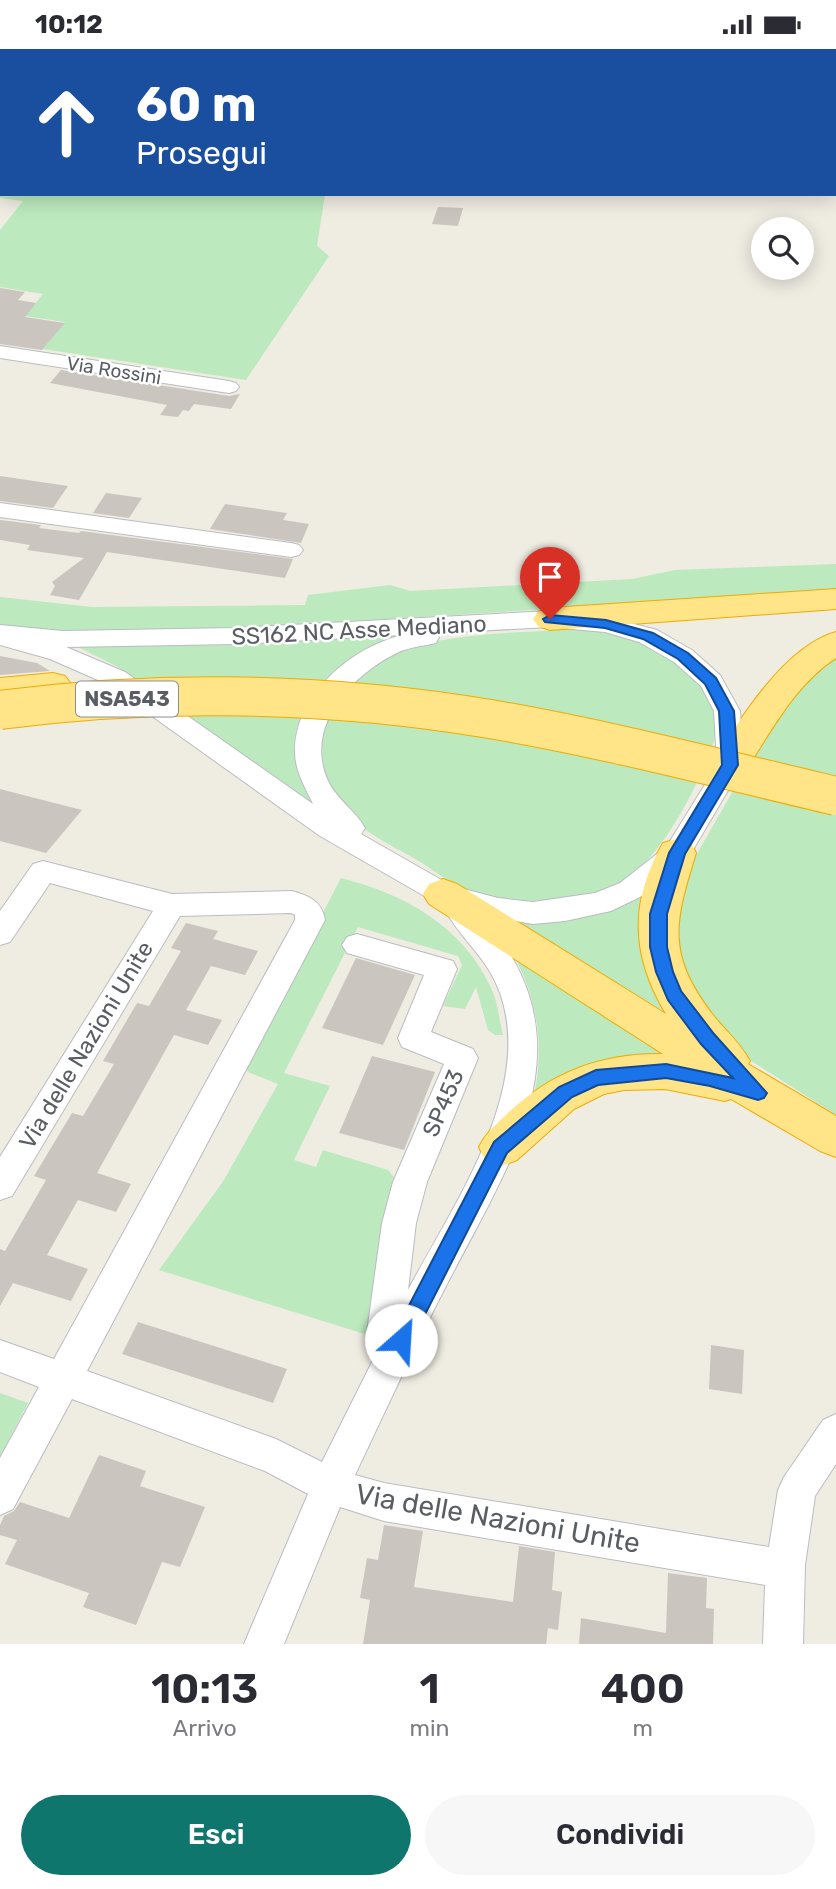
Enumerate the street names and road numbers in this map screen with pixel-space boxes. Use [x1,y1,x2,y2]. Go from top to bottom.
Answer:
street label: Via Rossini [65,352,163,389]
street label: SS162 NC Asse Mediano [231,609,487,651]
road number: NSA543 [76,681,178,717]
street label: Via delle Nazioni Unite [13,936,159,1154]
street label: SP453 [416,1065,470,1141]
street label: Via delle Nazioni Unite [353,1477,643,1560]

